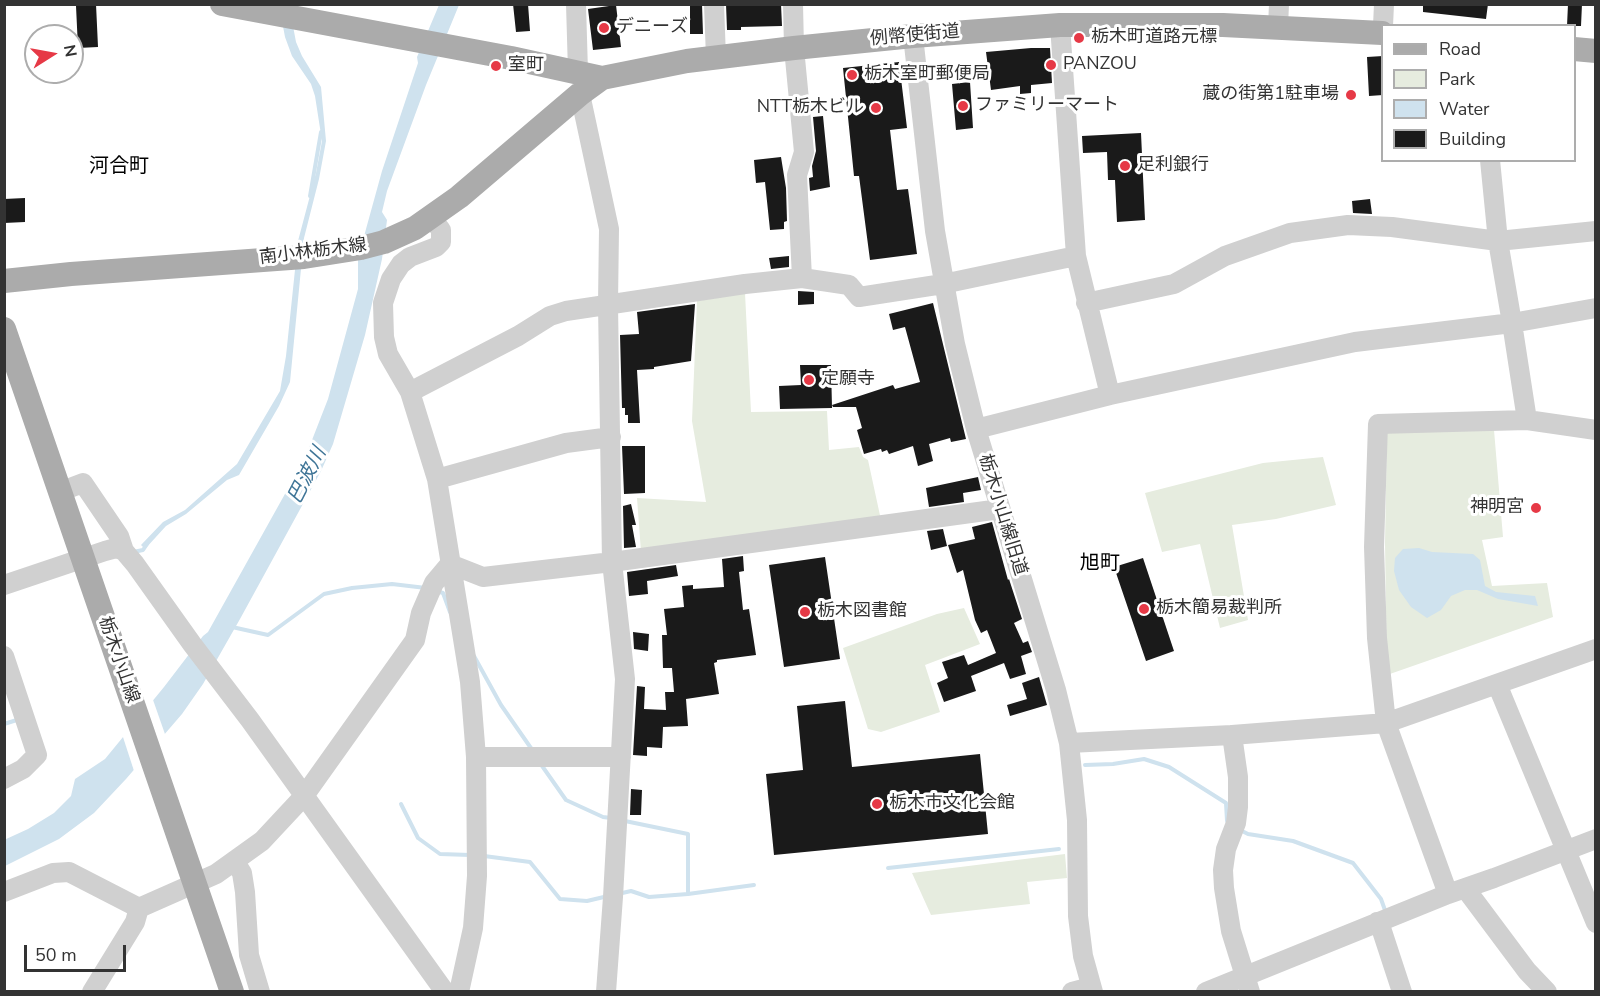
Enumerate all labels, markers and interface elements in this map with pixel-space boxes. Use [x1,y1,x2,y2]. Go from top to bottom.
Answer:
place label: デニーズ [616,17,688,39]
marker: デニーズ [597,21,611,35]
street label: 例幣使街道 [869,21,961,51]
north arrow [24,24,84,84]
legend [1381,24,1576,162]
place label: 栃木町道路元標 [1091,27,1217,49]
marker: 栃木町道路元標 [1072,31,1086,45]
text: Road [1439,37,1481,61]
text: N [58,43,82,59]
place label: PANZOU [1063,54,1137,76]
place label: 室町 [508,55,544,77]
marker: PANZOU [1044,58,1058,72]
marker: 室町 [489,59,503,73]
place label: 栃木室町郵便局 [864,64,990,86]
text: Park [1439,67,1475,91]
marker: 栃木室町郵便局 [845,68,859,82]
place label: 蔵の街第1駐車場 [1202,84,1339,106]
marker: 蔵の街第1駐車場 [1344,88,1358,102]
place label: ファミリーマート [975,95,1119,117]
place label: NTT栃木ビル [757,97,864,119]
text: Water [1439,97,1490,121]
marker: ファミリーマート [956,99,970,113]
marker: NTT栃木ビル [869,101,883,115]
text: Building [1439,127,1506,151]
district label: 河合町 [89,155,149,179]
place label: 足利銀行 [1137,155,1209,177]
marker: 足利銀行 [1118,159,1132,173]
street label: 南小林栃木線 [258,235,368,269]
place label: 定願寺 [821,369,875,391]
marker: 定願寺 [802,373,816,387]
water label: 巴波川 [284,444,332,508]
street label: 栃木小山線旧道 [973,452,1031,578]
place label: 神明宮 [1470,497,1524,519]
marker: 神明宮 [1529,501,1543,515]
district label: 旭町 [1080,552,1120,576]
place label: 栃木簡易裁判所 [1156,598,1282,620]
place label: 栃木図書館 [817,601,907,623]
marker: 栃木簡易裁判所 [1137,602,1151,616]
marker: 栃木図書館 [798,605,812,619]
street label: 栃木小山線 [93,614,143,706]
place label: 栃木市文化会館 [889,793,1015,815]
marker: 栃木市文化会館 [870,797,884,811]
scale bar [27,933,129,971]
text: 50 m [35,943,77,967]

